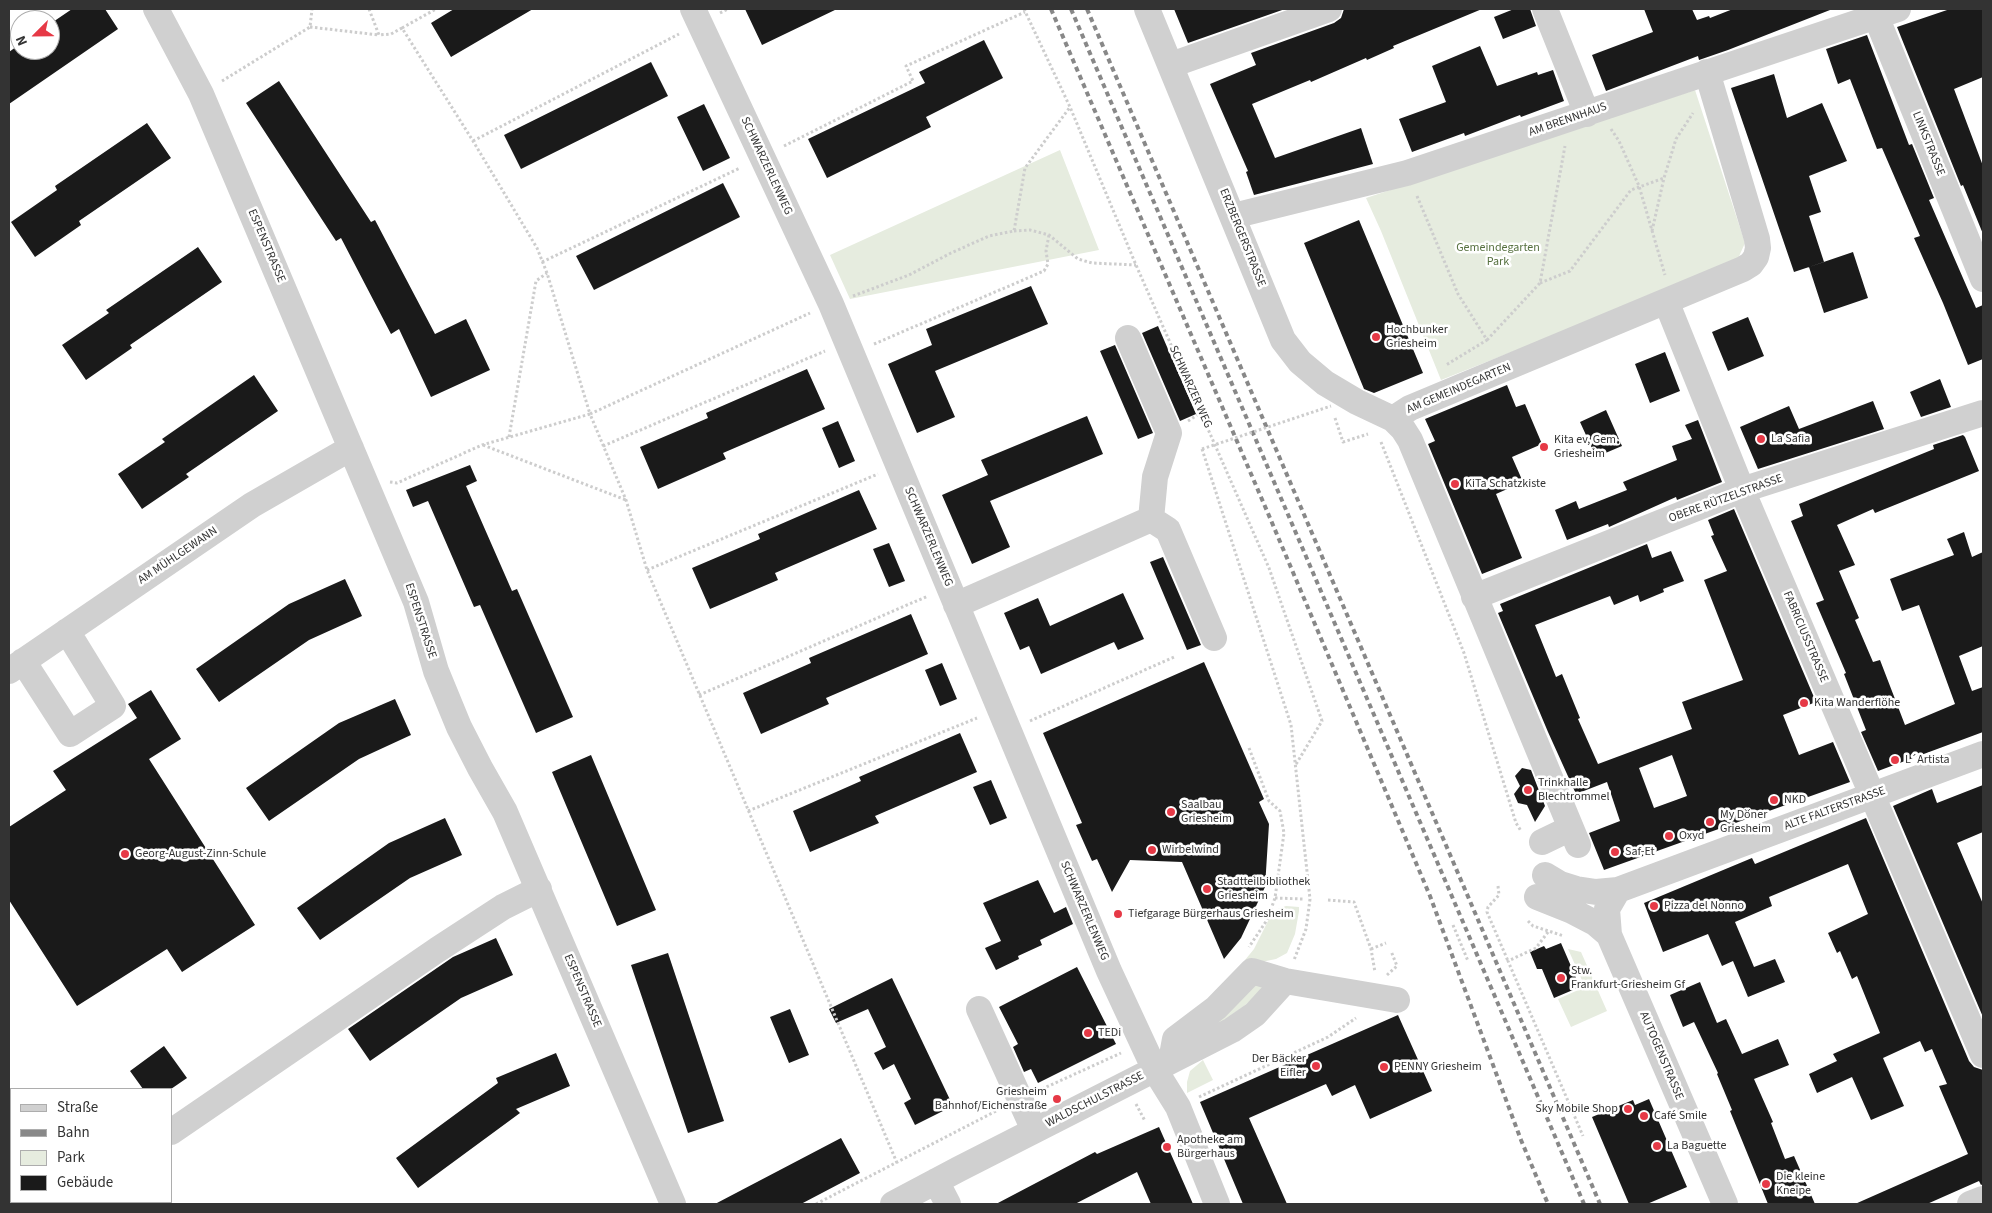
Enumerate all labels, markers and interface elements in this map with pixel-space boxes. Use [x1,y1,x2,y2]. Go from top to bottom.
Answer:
north arrow [10,10,60,60]
text: N [11,32,33,49]
street label: AM BRENNHAUS [1527,100,1609,140]
street label: LINKSTRASSE [1908,110,1948,178]
street label: SCHWARZERLENWEG [737,115,795,217]
street label: ERZBERGERSTRASSE [1216,187,1268,289]
street label: ESPENSTRASSE [244,207,288,285]
park label: Gemeindegarten Park [1456,241,1540,269]
place label: Hochbunker Griesheim [1386,323,1448,351]
marker: Hochbunker Griesheim [1370,331,1382,343]
street label: SCHWARZER WEG [1165,343,1215,431]
street label: AM GEMEINDEGARTEN [1405,360,1513,418]
place label: La Safia [1771,432,1810,446]
place label: Kita ev, Gem. Griesheim [1554,433,1619,461]
marker: La Safia [1755,433,1767,445]
marker: Kita ev, Gem. Griesheim [1538,441,1550,453]
street label: OBERE RÜTZELSTRASSE [1667,472,1785,526]
place label: KiTa Schatzkiste [1465,477,1546,491]
marker: KiTa Schatzkiste [1449,478,1461,490]
street label: SCHWARZERLENWEG [901,485,955,589]
street label: AM MÜHLGEWANN [136,524,220,588]
street label: ESPENSTRASSE [401,581,439,661]
street label: FABRICIUSSTRASSE [1779,589,1831,685]
place label: Kita Wanderflöhe [1814,696,1900,710]
marker: Kita Wanderflöhe [1798,697,1810,709]
place label: L´Artista [1905,753,1950,767]
marker: L´Artista [1889,754,1901,766]
place label: Trinkhalle Blechtrommel [1538,776,1610,804]
marker: Trinkhalle Blechtrommel [1522,784,1534,796]
street label: ALTE FALTERSTRASSE [1782,784,1888,834]
place label: NKD [1784,793,1806,807]
marker: NKD [1768,794,1780,806]
place label: Saalbau Griesheim [1181,798,1232,826]
marker: Saalbau Griesheim [1165,806,1177,818]
place label: My Döner Griesheim [1720,808,1771,836]
marker: My Döner Griesheim [1704,816,1716,828]
place label: Oxyd [1679,829,1704,843]
marker: Oxyd [1663,830,1675,842]
place label: Wirbelwind [1162,843,1219,857]
marker: Wirbelwind [1146,844,1158,856]
place label: Saf-Et [1625,845,1655,859]
marker: Saf-Et [1609,846,1621,858]
place label: Georg-August-Zinn-Schule [135,847,266,861]
marker: Georg-August-Zinn-Schule [119,848,131,860]
street label: SCHWARZERLENWEG [1057,859,1111,963]
place label: Stadtteilbibliothek Griesheim [1217,875,1310,903]
marker: Stadtteilbibliothek Griesheim [1201,883,1213,895]
place label: Pizza del Nonno [1664,899,1744,913]
marker: Pizza del Nonno [1648,900,1660,912]
place label: Tiefgarage Bürgerhaus Griesheim [1128,907,1294,921]
marker: Tiefgarage Bürgerhaus Griesheim [1112,908,1124,920]
street label: ESPENSTRASSE [560,952,604,1030]
place label: Stw. Frankfurt-Griesheim Gf [1571,964,1685,992]
marker: Stw. Frankfurt-Griesheim Gf [1555,972,1567,984]
street label: AUTOGENSTRASSE [1636,1010,1686,1102]
place label: TEDi [1098,1026,1121,1040]
marker: TEDi [1082,1027,1094,1039]
place label: Der Bäcker Eifler [1252,1052,1306,1080]
marker: Der Bäcker Eifler [1310,1060,1322,1072]
place label: PENNY Griesheim [1394,1060,1482,1074]
marker: PENNY Griesheim [1378,1061,1390,1073]
street label: WALDSCHULSTRASSE [1043,1069,1147,1131]
place label: Griesheim Bahnhof/Eichenstraße [935,1085,1047,1113]
legend [10,1088,172,1203]
marker: Griesheim Bahnhof/Eichenstraße [1051,1093,1063,1105]
text: Straße [57,1097,98,1118]
place label: Sky Mobile Shop [1535,1102,1618,1116]
marker: Sky Mobile Shop [1622,1103,1634,1115]
place label: Café Smile [1654,1109,1707,1123]
marker: Café Smile [1638,1110,1650,1122]
text: Bahn [57,1122,90,1143]
place label: Apotheke am Bürgerhaus [1177,1133,1243,1161]
place label: La Baguette [1667,1139,1726,1153]
marker: La Baguette [1651,1140,1663,1152]
marker: Apotheke am Bürgerhaus [1161,1141,1173,1153]
text: Park [57,1147,85,1168]
place label: Die kleine Kneipe [1776,1170,1825,1198]
text: Gebäude [57,1172,113,1193]
marker: Die kleine Kneipe [1760,1178,1772,1190]

